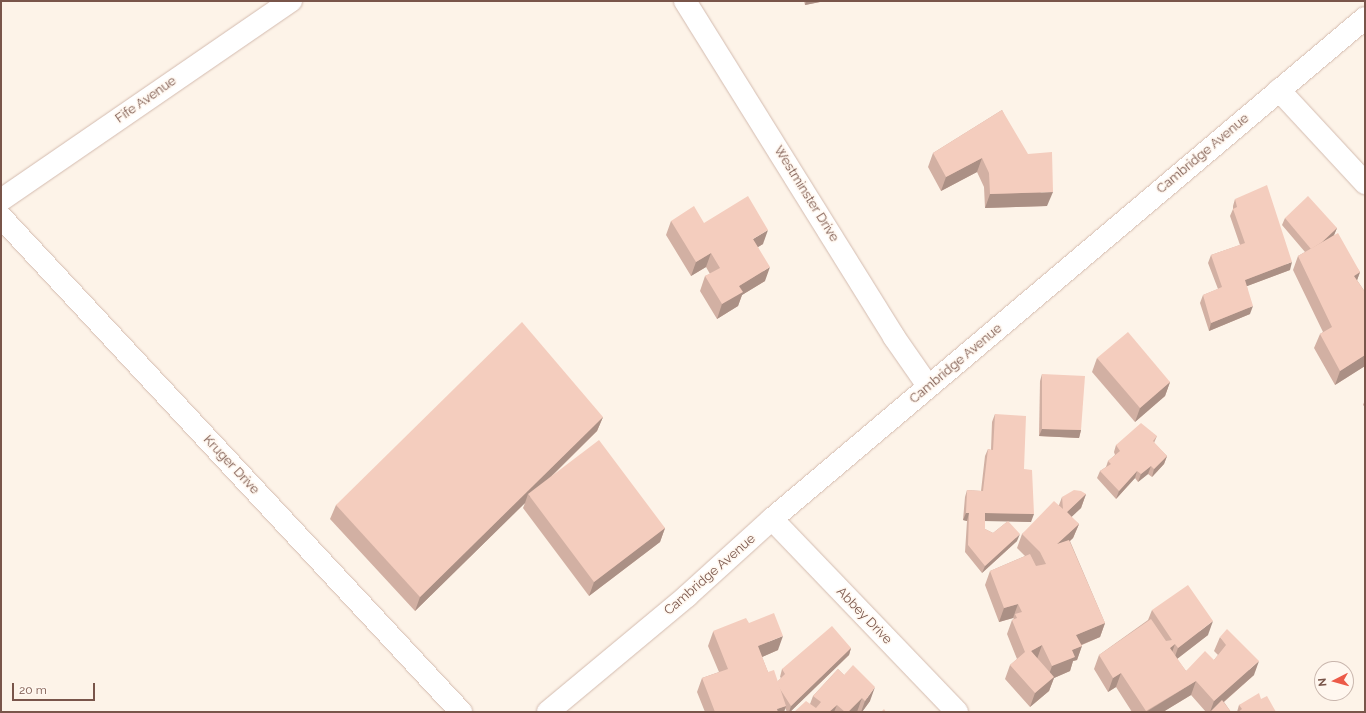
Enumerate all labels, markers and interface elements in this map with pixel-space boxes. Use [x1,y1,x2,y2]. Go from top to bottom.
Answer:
street label: Fife Avenue [112,73,180,127]
street label: Cambridge Avenue [1154,111,1252,197]
street label: Westminster Drive [770,143,842,245]
street label: Cambridge Avenue [907,321,1005,407]
street label: Kruger Drive [200,432,262,498]
street label: Cambridge Avenue [661,531,759,619]
street label: Abbey Drive [833,584,895,648]
north arrow [1314,661,1354,701]
scale bar [14,675,97,701]
text: N [1316,677,1329,687]
text: 20 m [19,683,47,697]

